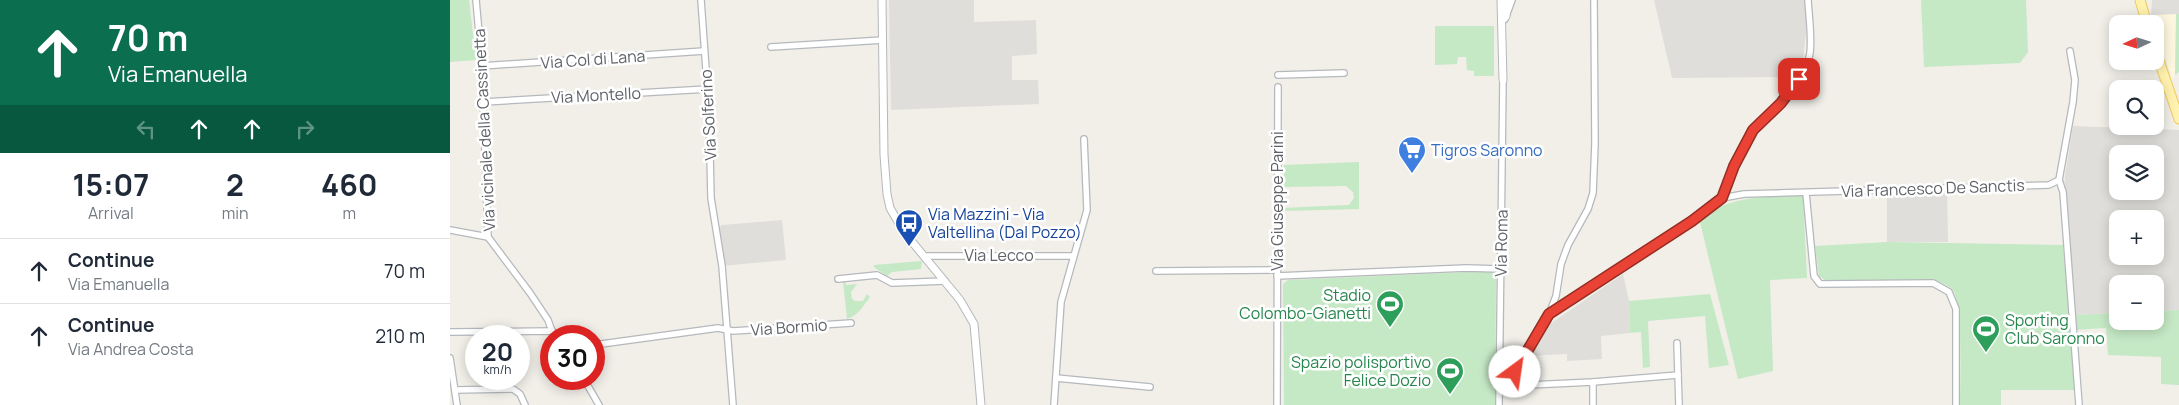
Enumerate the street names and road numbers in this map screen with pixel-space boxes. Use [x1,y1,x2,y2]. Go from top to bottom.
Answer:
street label: Via vicinale della Cassinetta [468,28,500,232]
street label: Via Col di Lana [540,44,646,74]
street label: Via Solferino [695,69,721,161]
street label: Via Montello [551,82,641,108]
street label: Via Giuseppe Parini [1266,131,1288,271]
street label: Via Francesco De Sanctis [1841,174,2025,202]
street label: Via Roma [1489,209,1513,277]
street label: Via Lecco [964,244,1034,266]
street label: Via Bormio [750,313,828,341]

